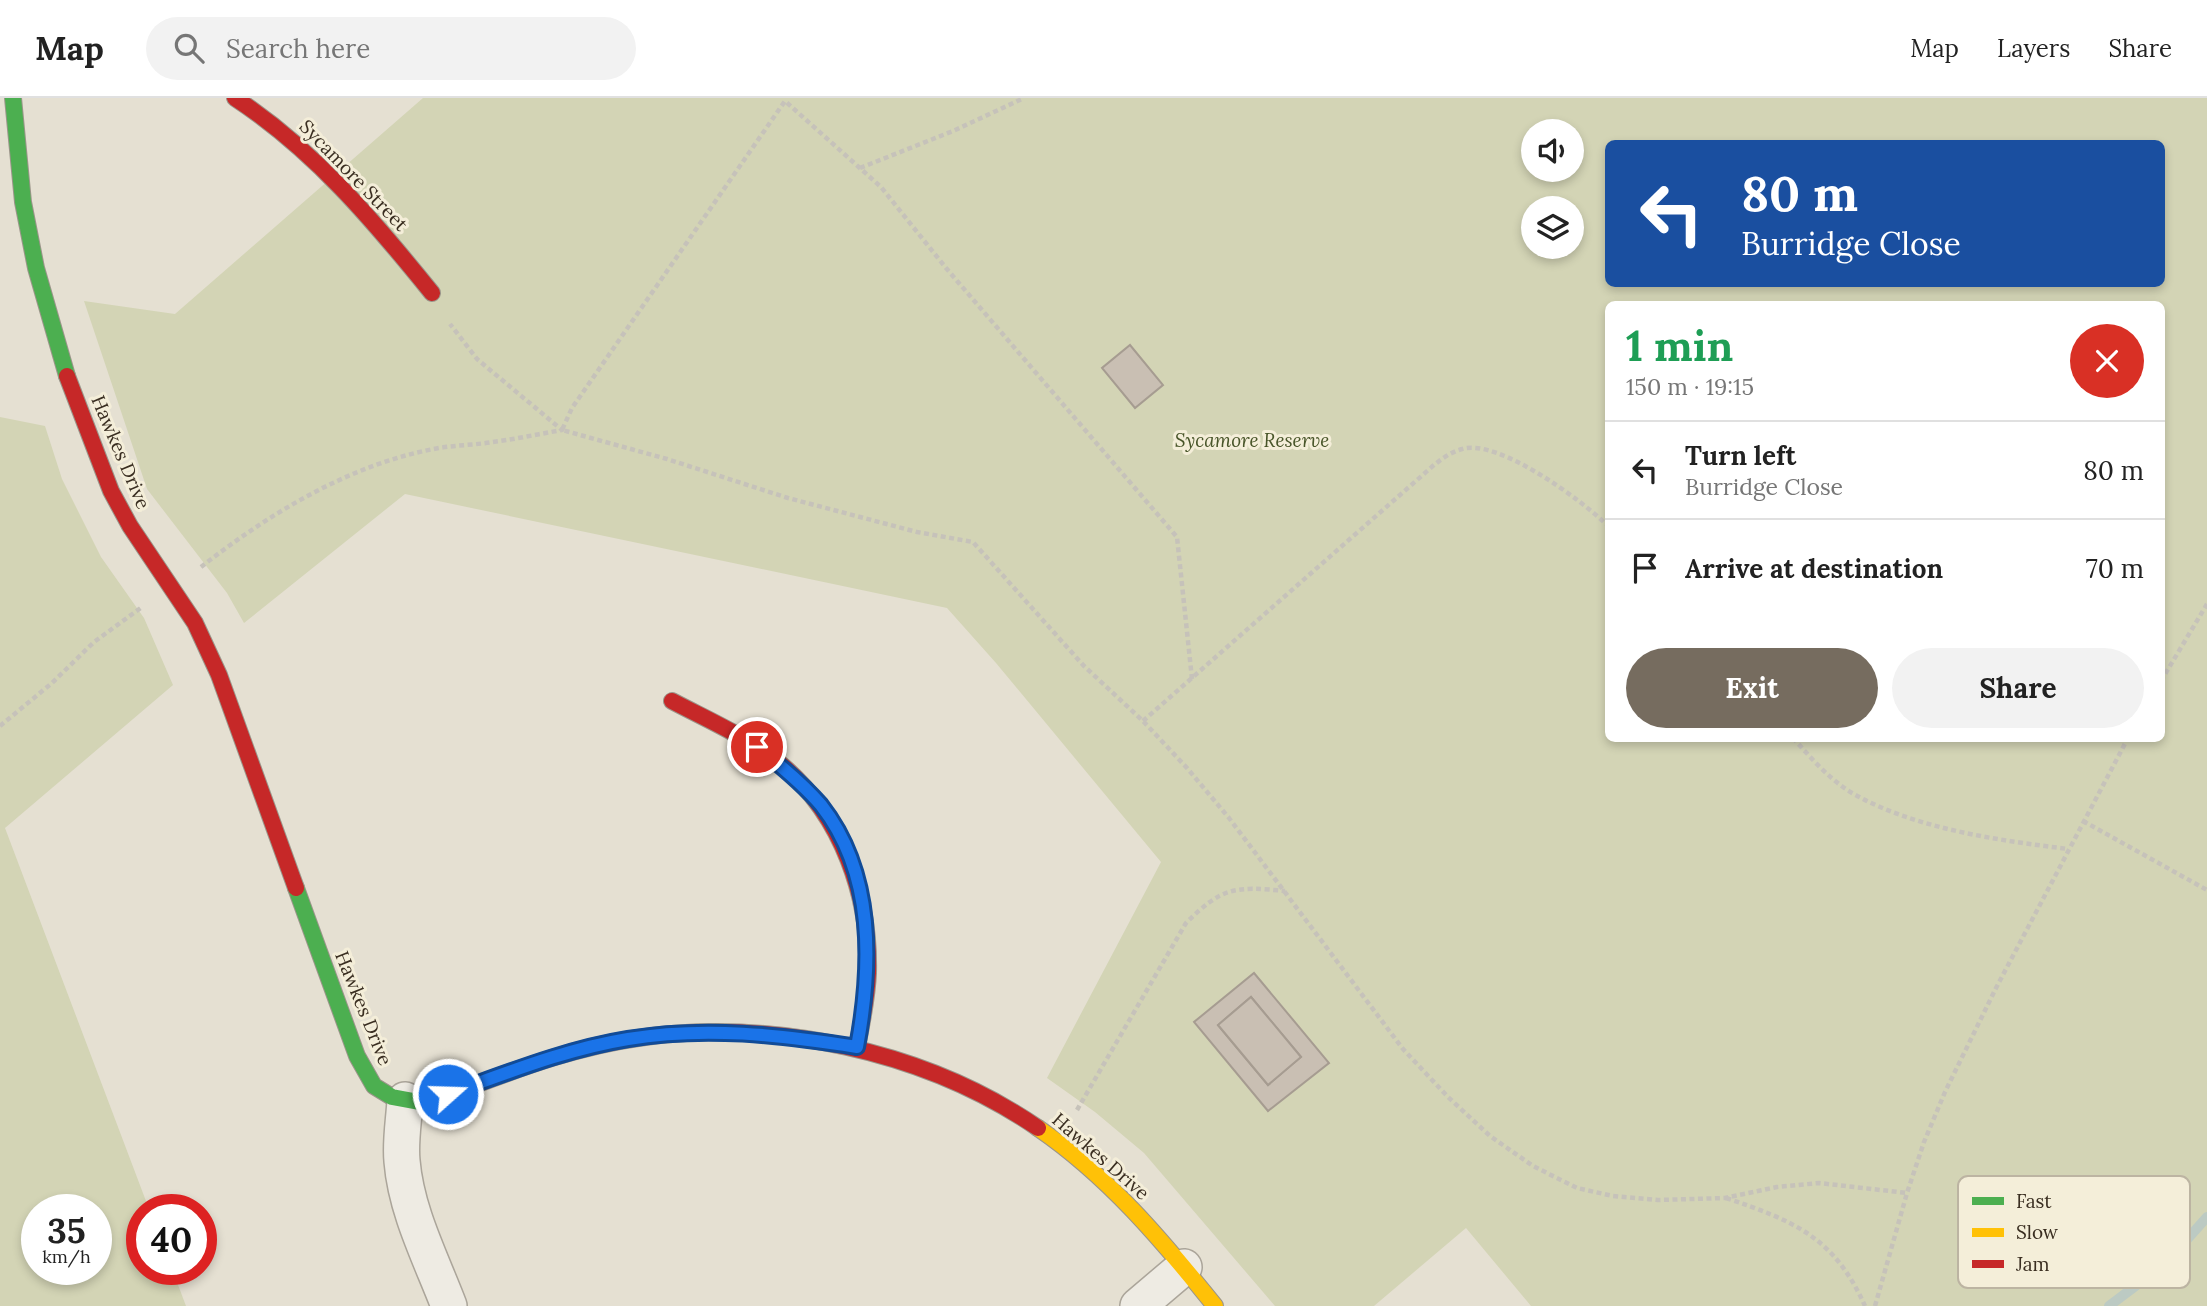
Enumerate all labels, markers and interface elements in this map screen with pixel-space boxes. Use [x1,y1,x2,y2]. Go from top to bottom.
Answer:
search box [146,17,636,80]
text: Map [35,27,104,69]
icon: search [170,29,208,67]
text: Search here [226,32,370,65]
text: Map [1910,33,1959,64]
text: Layers [1997,33,2070,64]
text: Share [2108,33,2172,64]
street label: Sycamore Street [295,114,414,236]
map controls [1521,119,1584,259]
button: sound [1521,119,1584,182]
text: 80 m [1741,162,1858,224]
icon: left [1626,168,1717,259]
button: layers [1521,196,1584,259]
text: Burridge Close [1741,223,1961,264]
text: 1 min [1626,319,1733,373]
button: close [2070,324,2144,398]
text: 150 m · 19:15 [1626,372,1754,401]
street label: Hawkes Drive [86,392,156,512]
park label: Sycamore Reserve [1175,428,1329,452]
text: Turn left [1685,439,1796,472]
icon: left [1626,451,1664,489]
text: 80 m [2083,454,2144,487]
text: Burridge Close [1685,472,1843,501]
icon: arrive [1626,549,1664,587]
text: Arrive at destination [1685,552,1943,585]
text: 70 m [2086,552,2144,585]
button: Exit [1626,648,1878,728]
button: Share [1892,648,2144,728]
pin [727,717,787,777]
icon: arrive [738,728,776,766]
street label: Hawkes Drive [330,947,398,1069]
position arrow [411,1057,485,1131]
street label: Hawkes Drive [1047,1107,1155,1205]
legend [1958,1176,2190,1288]
text: Fast [2016,1189,2052,1213]
speed limit sign: 40 [126,1194,217,1285]
text: 35 [47,1208,86,1253]
text: Slow [2016,1220,2059,1244]
text: km/h [42,1245,91,1268]
text: Jam [2015,1252,2050,1276]

